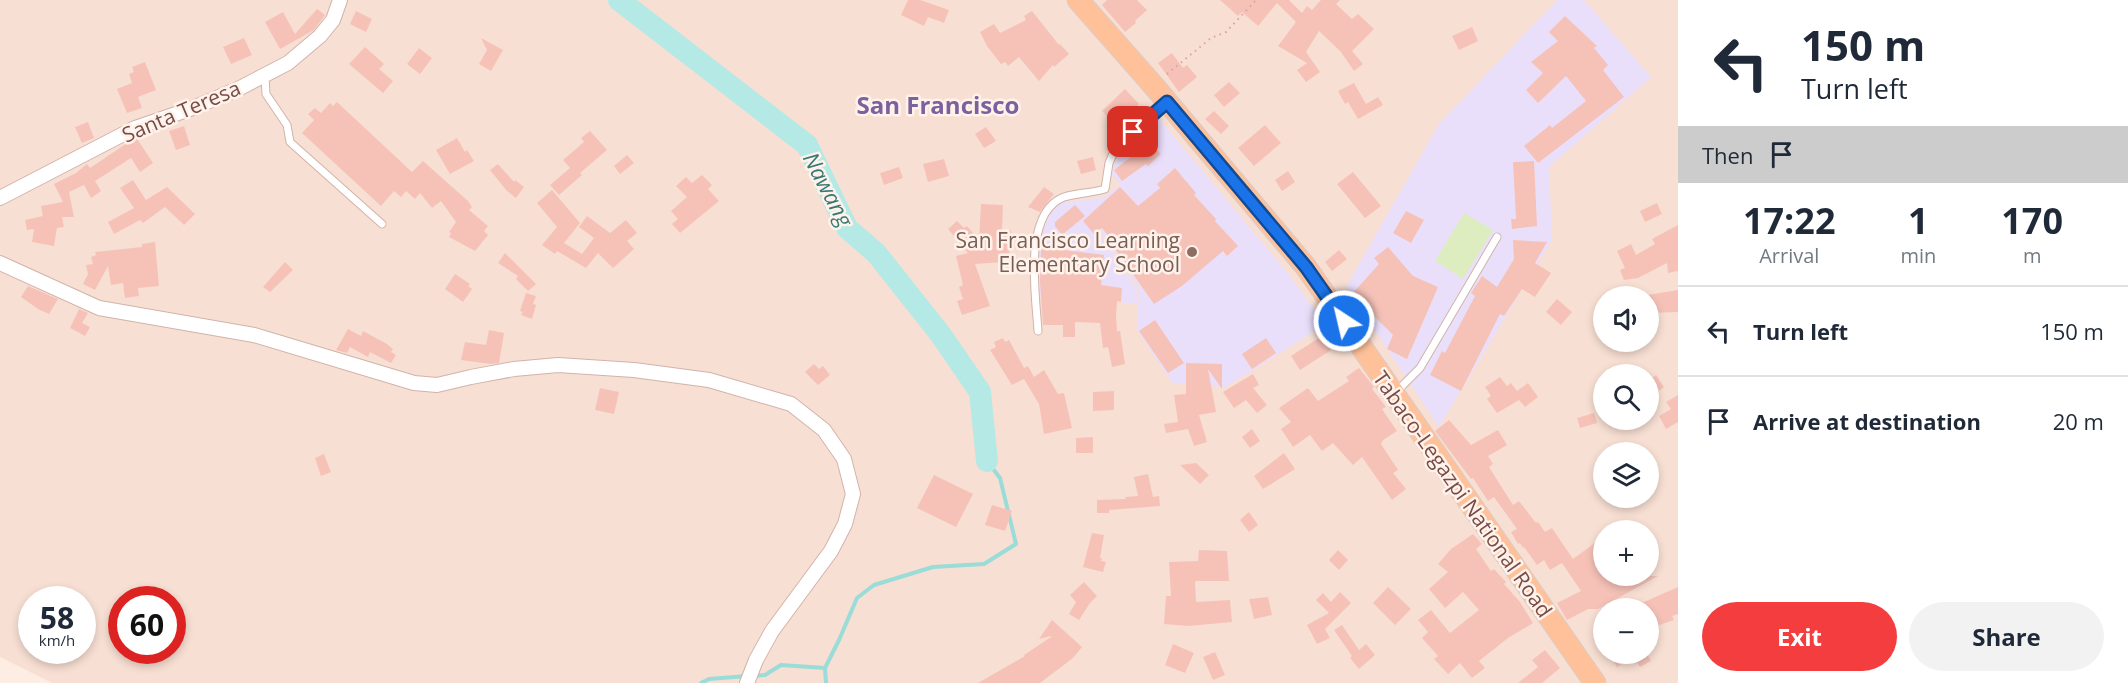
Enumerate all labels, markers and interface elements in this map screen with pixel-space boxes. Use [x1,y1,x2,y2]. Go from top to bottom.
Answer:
text: 150 m [1801,16,1925,73]
icon: left [1702,24,1780,102]
text: Turn left [1801,70,1908,107]
street label: Santa Teresa [117,73,245,149]
district label: San Francisco [857,88,1019,121]
pin [1107,106,1158,157]
icon: arrive [1116,115,1149,148]
icon: arrive [1765,138,1798,171]
text: Then [1702,140,1753,170]
water label: Nawang [797,147,862,233]
text: 17:22 [1743,196,1836,245]
text: 1 [1908,196,1929,245]
text: 170 [2001,196,2063,245]
place label: San Francisco Learning Elementary School [956,226,1180,278]
text: Arrival [1759,242,1819,269]
text: min [1900,242,1936,269]
text: m [2023,242,2041,269]
marker: San Francisco Learning Elementary School [1185,245,1199,259]
map controls [1593,286,1659,664]
button: sound [1593,286,1659,352]
position arrow [1312,289,1376,353]
icon: left [1702,315,1735,348]
text: Turn left [1753,316,1848,346]
text: 150 m [2040,316,2104,346]
button: search [1593,364,1659,430]
street label: Tabaco-Legazpi National Road [1367,365,1559,623]
icon: arrive [1702,405,1735,438]
text: Arrive at destination [1753,406,1981,436]
text: 20 m [2053,406,2104,436]
button: layers [1593,442,1659,508]
button: + [1593,520,1659,586]
speed limit sign: 60 [108,586,186,664]
text: 58 [40,597,74,638]
button: − [1593,598,1659,664]
button: Exit [1702,602,1897,671]
button: Share [1909,602,2104,671]
text: km/h [39,630,75,650]

